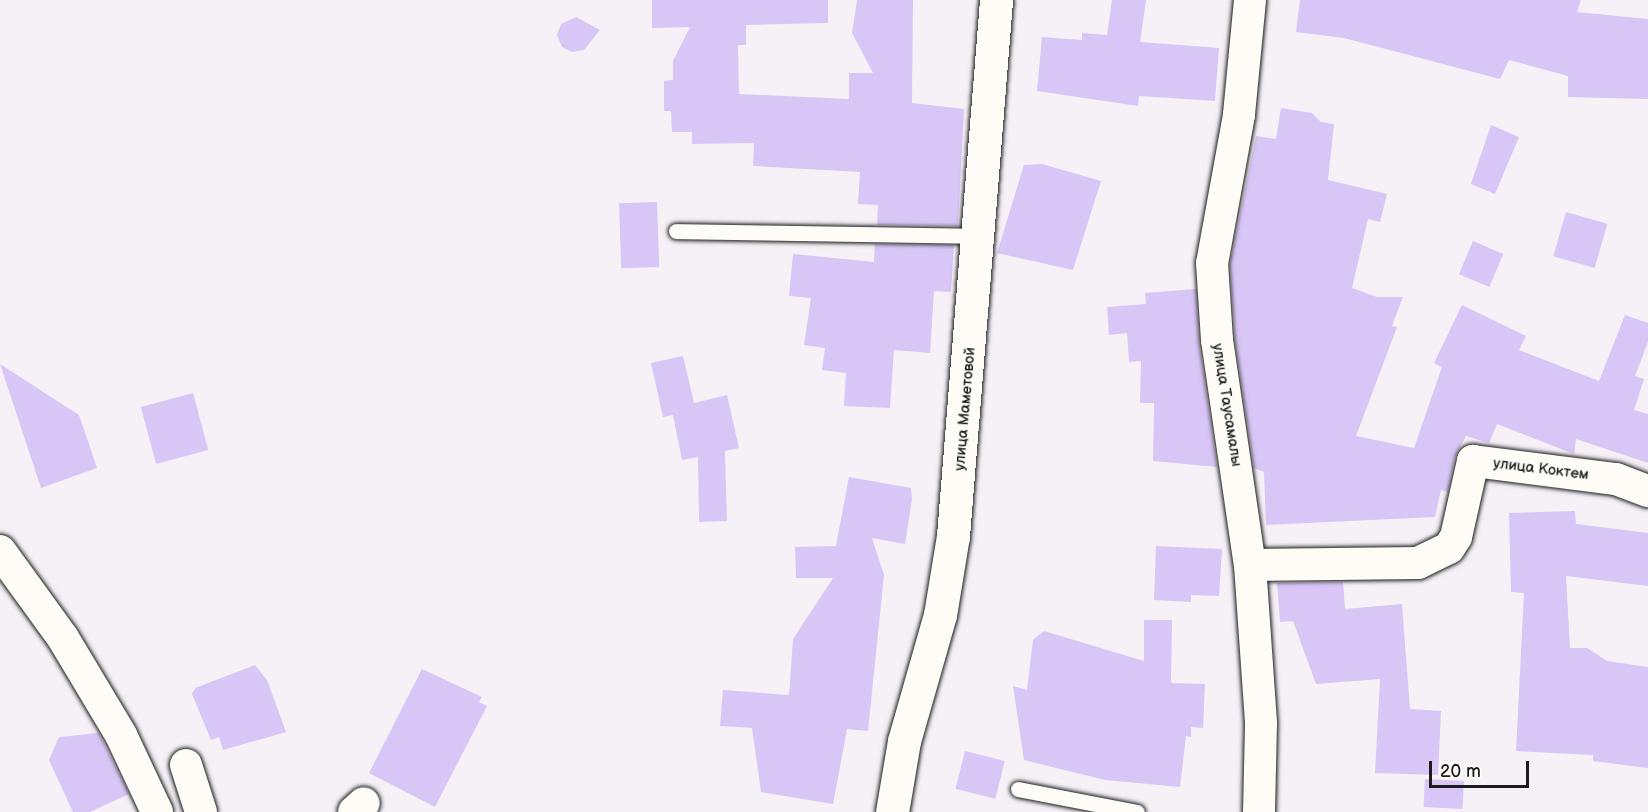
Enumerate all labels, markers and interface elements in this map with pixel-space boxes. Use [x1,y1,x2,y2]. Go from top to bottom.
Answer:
street label: улица Таусамалы [1208,342,1246,468]
street label: улица Маметовой [951,346,979,472]
street label: улица Коктем [1492,454,1590,484]
scale bar [1432,749,1532,787]
text: 20 m [1440,761,1481,782]

